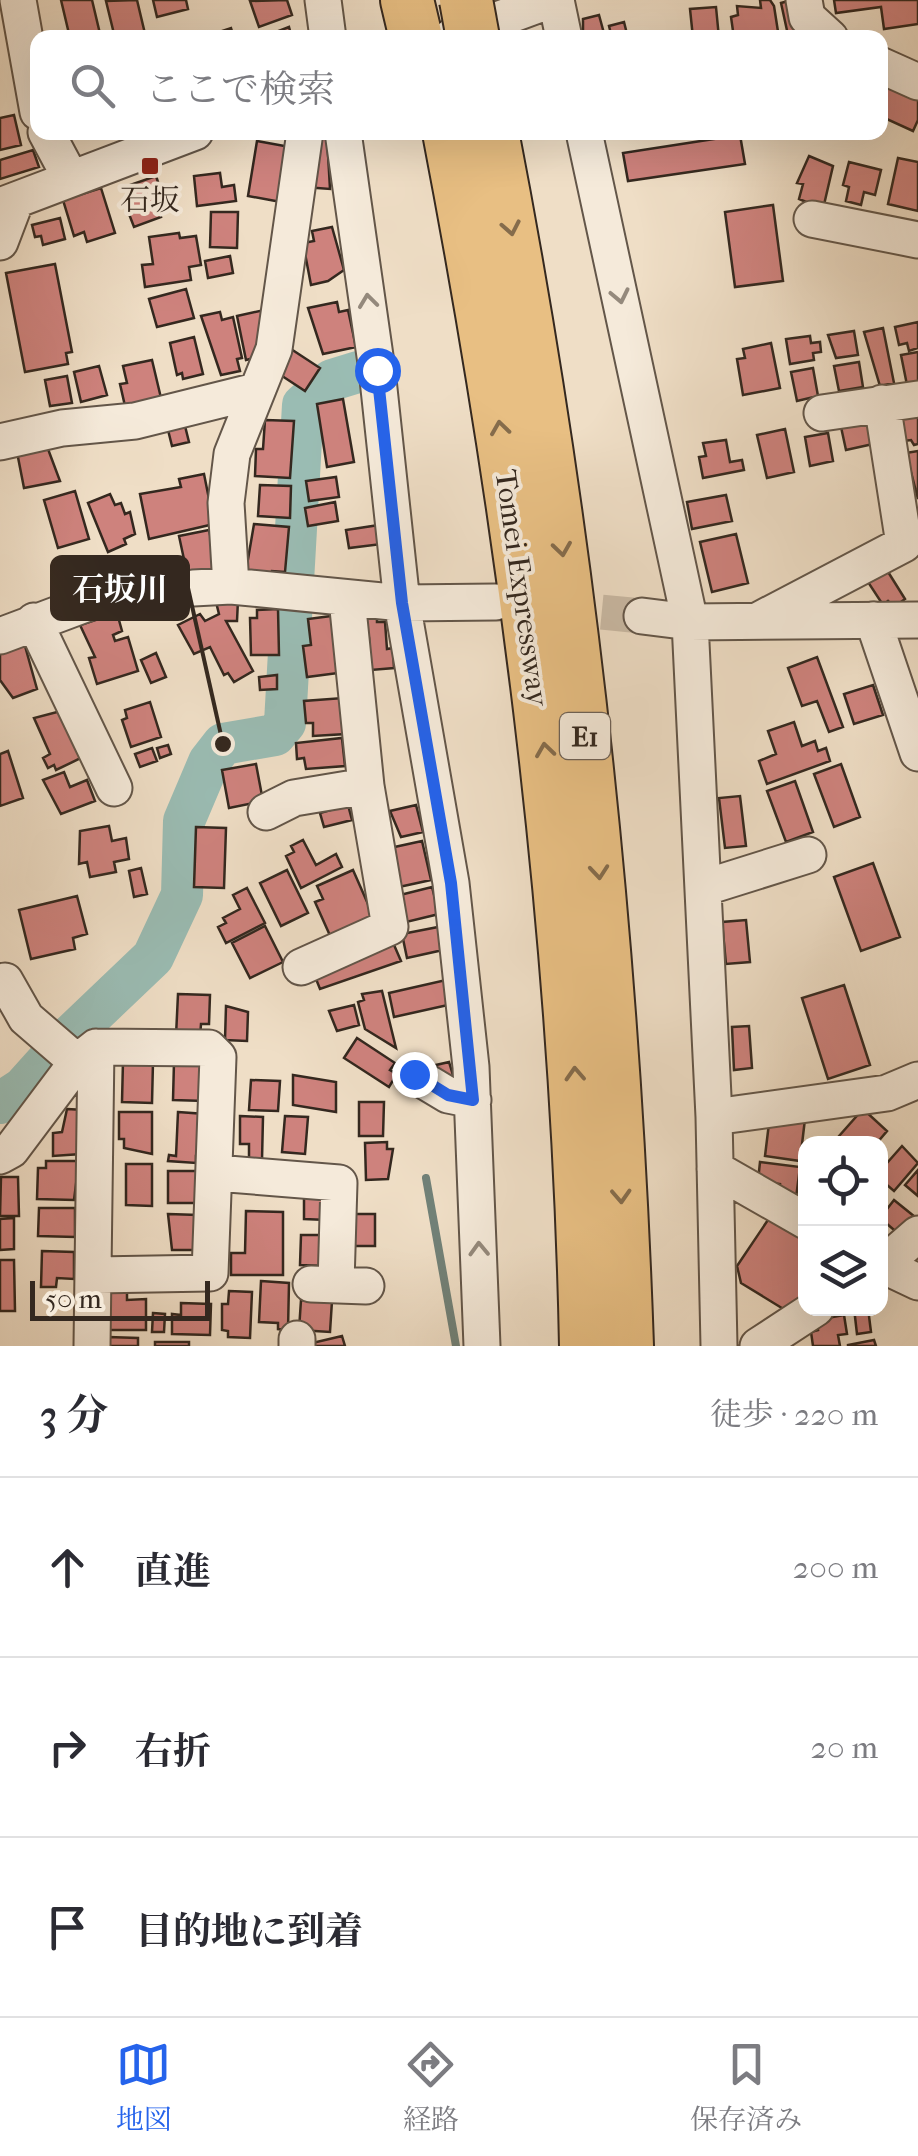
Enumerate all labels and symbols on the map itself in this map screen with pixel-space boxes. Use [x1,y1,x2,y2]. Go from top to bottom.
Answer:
marker: 石坂 [139,155,161,177]
place label: 石坂 [120,183,180,218]
one-way arrow [499,219,520,236]
one-way arrow [608,287,629,304]
one-way arrow [358,293,379,309]
route start [355,348,401,394]
one-way arrow [490,420,511,437]
street label: Tomei Expressway [488,468,556,710]
one-way arrow [551,541,572,557]
callout: 石坂川 [52,557,188,619]
text: 石坂川 [72,571,168,608]
road number: E1 [560,713,610,759]
one-way arrow [535,742,556,759]
one-way arrow [588,864,610,880]
route end [392,1052,438,1098]
one-way arrow [565,1065,586,1081]
one-way arrow [611,1189,632,1205]
one-way arrow [469,1240,490,1256]
scale bar [30,1276,210,1320]

